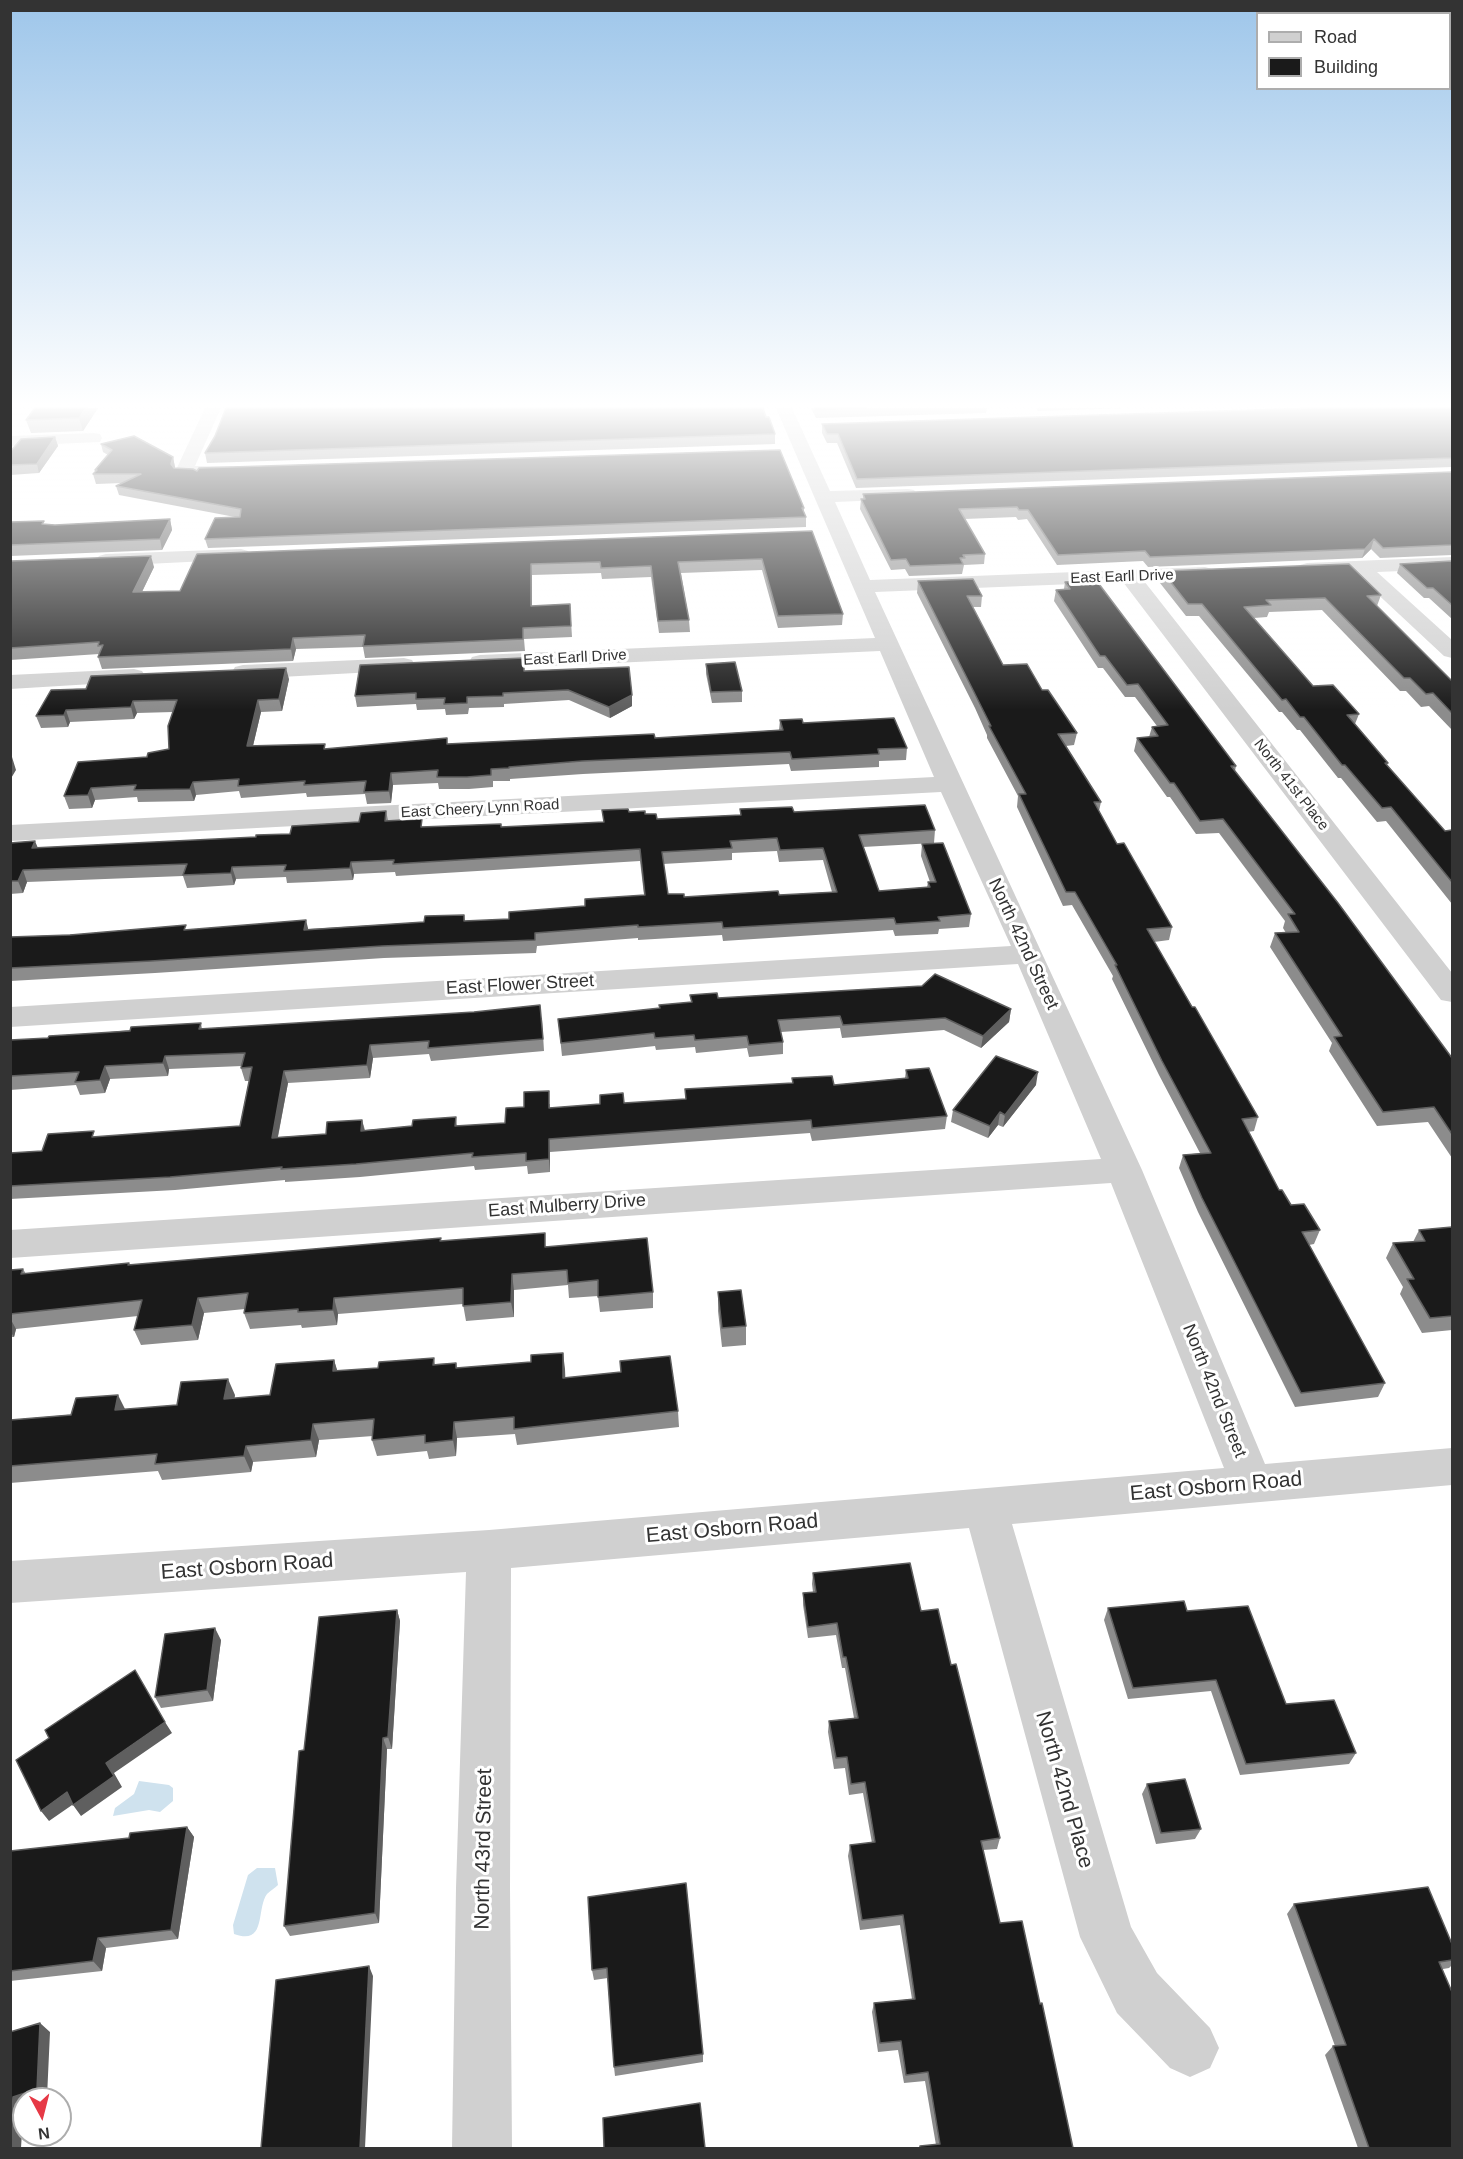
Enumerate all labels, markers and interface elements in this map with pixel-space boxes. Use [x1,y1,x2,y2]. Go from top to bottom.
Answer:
legend [1256,12,1451,90]
text: Road [1314,27,1357,47]
text: Building [1314,57,1378,77]
street label: East Earll Drive [1070,566,1174,588]
street label: East Earll Drive [523,646,627,670]
street label: North 41st Place [1250,736,1332,834]
street label: East Cheery Lynn Road [400,796,560,822]
street label: North 42nd Street [983,875,1063,1013]
street label: East Flower Street [446,970,594,1000]
street label: East Mulberry Drive [487,1190,647,1222]
street label: North 42nd Street [1177,1321,1251,1461]
street label: East Osborn Road [1129,1467,1303,1507]
street label: East Osborn Road [645,1509,819,1549]
street label: East Osborn Road [160,1548,334,1586]
street label: North 42nd Place [1030,1709,1098,1871]
street label: North 43rd Street [470,1768,498,1930]
north arrow [12,2087,72,2147]
text: N [37,2124,51,2143]

